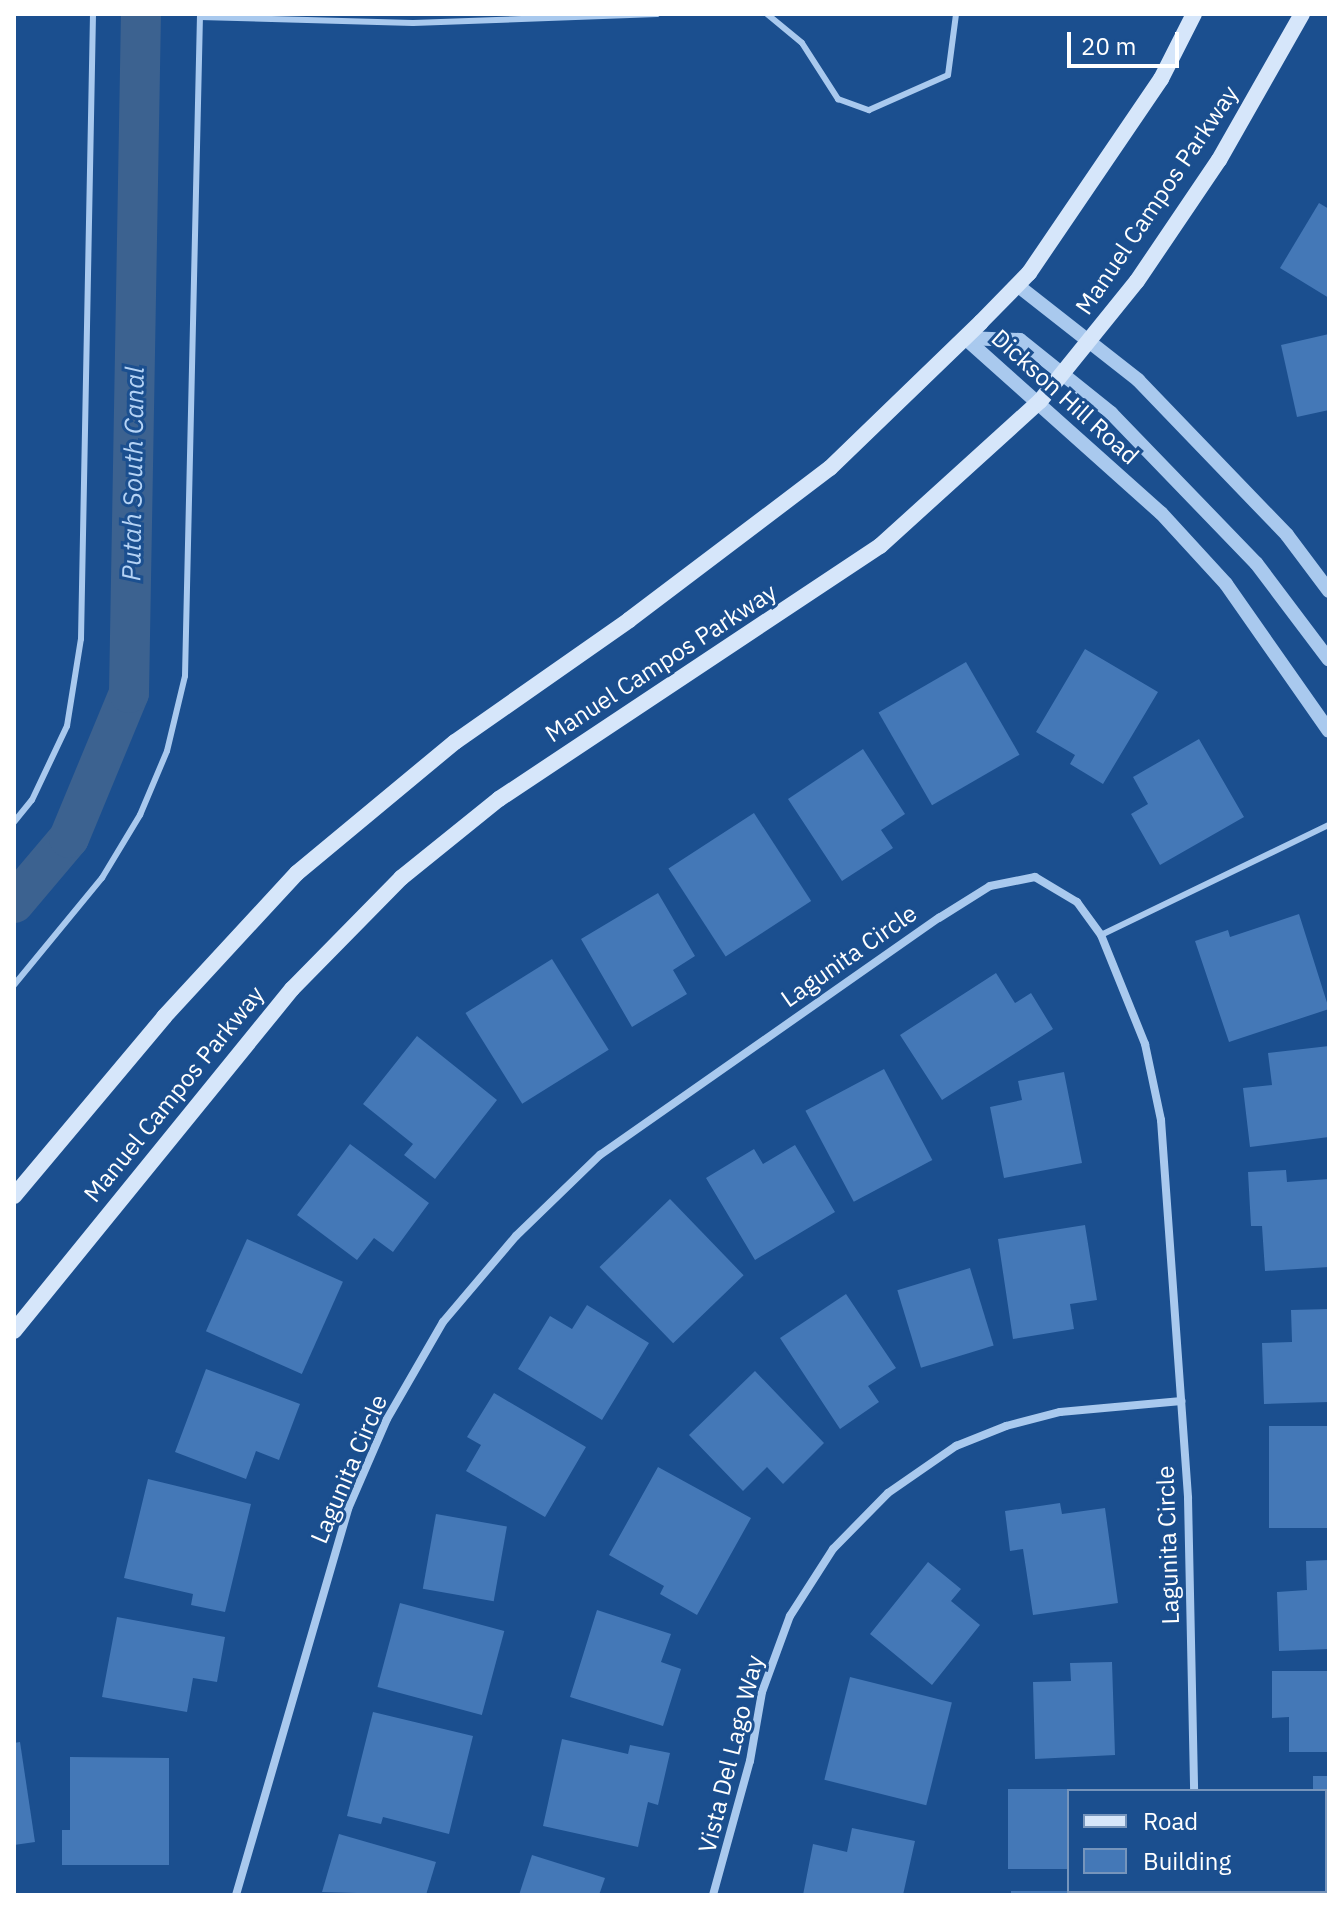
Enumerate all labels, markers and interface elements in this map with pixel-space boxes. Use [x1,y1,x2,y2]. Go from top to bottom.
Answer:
scale bar [1071,16,1183,66]
text: 20 m [1081,30,1136,62]
street label: Manuel Campos Parkway [1070,80,1244,320]
street label: Dickson Hill Road [986,323,1144,471]
water label: Putah South Canal [116,367,150,581]
street label: Manuel Campos Parkway [540,577,782,749]
street label: Lagunita Circle [776,899,922,1013]
street label: Manuel Campos Parkway [78,980,270,1208]
street label: Lagunita Circle [305,1390,393,1548]
street label: Lagunita Circle [1151,1465,1185,1625]
street label: Vista Del Lago Way [692,1652,770,1856]
legend [1067,1789,1327,1893]
text: Road [1143,1805,1198,1837]
text: Building [1143,1845,1231,1877]

